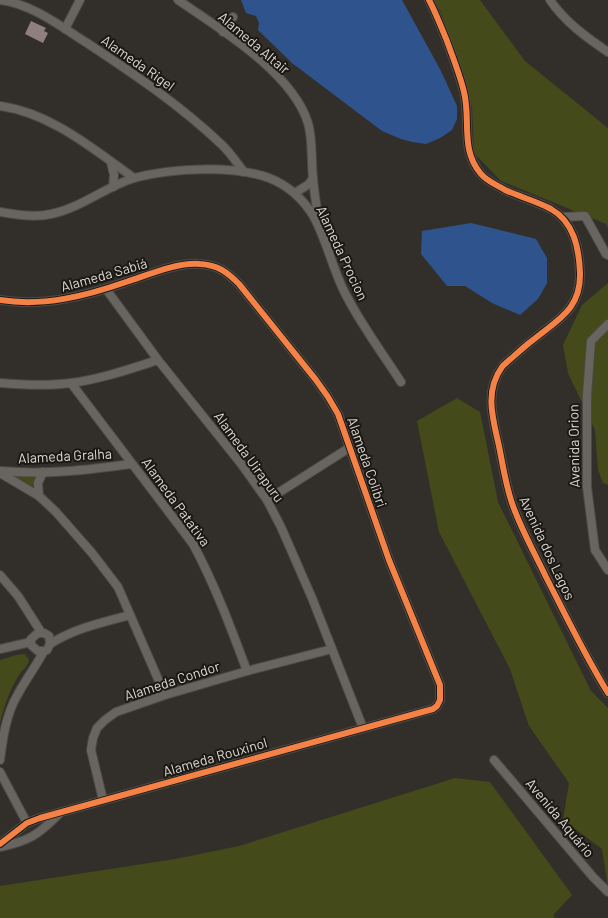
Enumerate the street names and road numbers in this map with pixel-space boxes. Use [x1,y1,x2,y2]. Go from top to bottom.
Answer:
street label: Alameda Altair [215,8,294,77]
street label: Alameda Rigel [98,31,178,94]
street label: Alameda Procion [313,203,372,303]
street label: Alameda Sabiá [59,254,149,295]
street label: Avenida Orion [564,404,583,488]
street label: Alameda Uirapuru [211,408,288,505]
street label: Alameda Colibri [344,414,391,509]
street label: Alameda Gralha [18,445,112,466]
street label: Alameda Patativa [139,454,214,549]
street label: Avenida dos Lagos [516,493,579,603]
street label: Alameda Condor [122,657,222,704]
street label: Alameda Rouxinol [161,734,269,780]
street label: Avenida Aquário [523,775,598,861]

